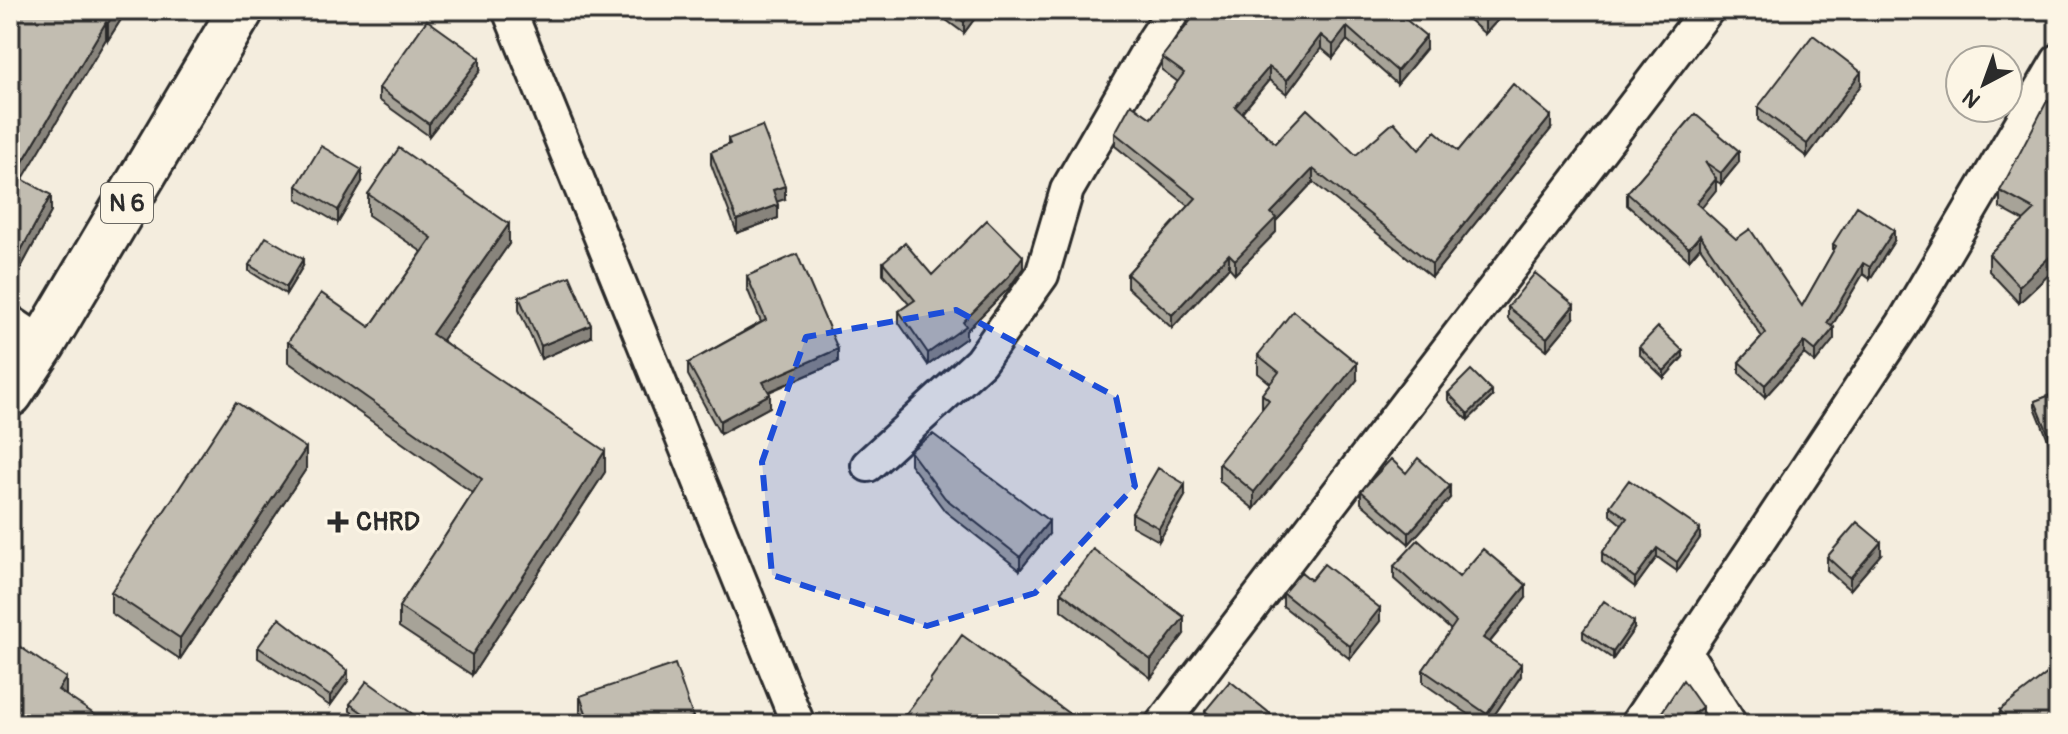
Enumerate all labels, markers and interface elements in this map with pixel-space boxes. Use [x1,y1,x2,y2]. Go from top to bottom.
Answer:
north arrow [1944,44,2024,124]
text: N [1957,83,1986,114]
road number: N 6 [101,183,153,223]
place label: CHRD [356,506,420,538]
marker: CHRD [327,511,349,533]

